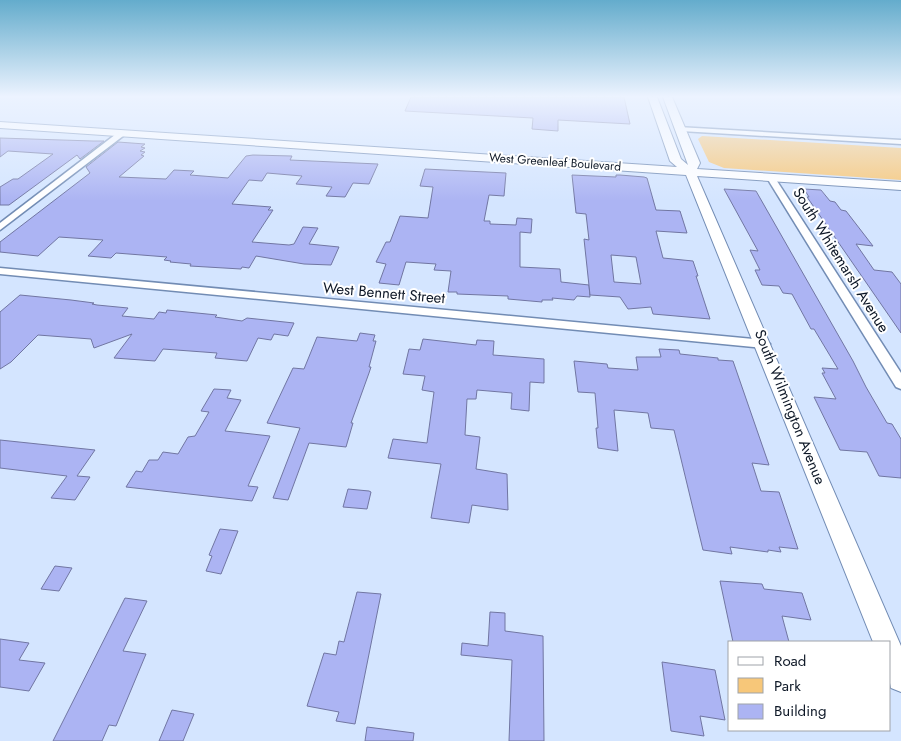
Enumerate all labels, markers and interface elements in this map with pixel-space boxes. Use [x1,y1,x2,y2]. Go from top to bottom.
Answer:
street label: West Greenleaf Boulevard [488,148,622,176]
street label: South Whitemarsh Avenue [787,183,895,337]
street label: West Bennett Street [322,277,446,309]
street label: South Wilmington Avenue [749,326,831,488]
legend [728,641,891,731]
text: Road [774,650,806,672]
text: Park [774,675,801,697]
text: Building [774,700,826,722]

